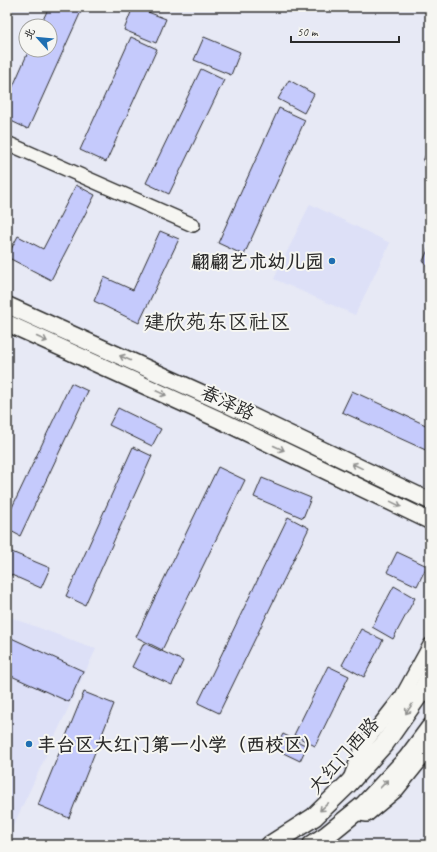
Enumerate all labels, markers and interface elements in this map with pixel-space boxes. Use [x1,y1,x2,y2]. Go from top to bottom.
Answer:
north arrow [18,18,58,58]
scale bar [291,18,399,44]
text: 50 m [297,24,319,40]
text: 北 [20,25,38,42]
place label: 翩翩艺术幼儿园 [191,250,324,274]
marker: 翩翩艺术幼儿园 [327,256,337,266]
district label: 建欣苑东区社区 [144,309,291,335]
one-way arrow [36,336,48,343]
one-way arrow [119,354,131,361]
street label: 春泽路 [197,380,258,426]
one-way arrow [154,390,166,397]
one-way arrow [272,445,284,452]
one-way arrow [351,462,363,469]
one-way arrow [389,501,401,508]
one-way arrow [405,703,413,714]
street label: 大红门西路 [303,712,384,799]
place label: 丰台区大红门第一小学（西校区） [37,733,322,757]
marker: 丰台区大红门第一小学（西校区） [24,739,34,749]
one-way arrow [379,779,388,789]
one-way arrow [319,802,329,812]

